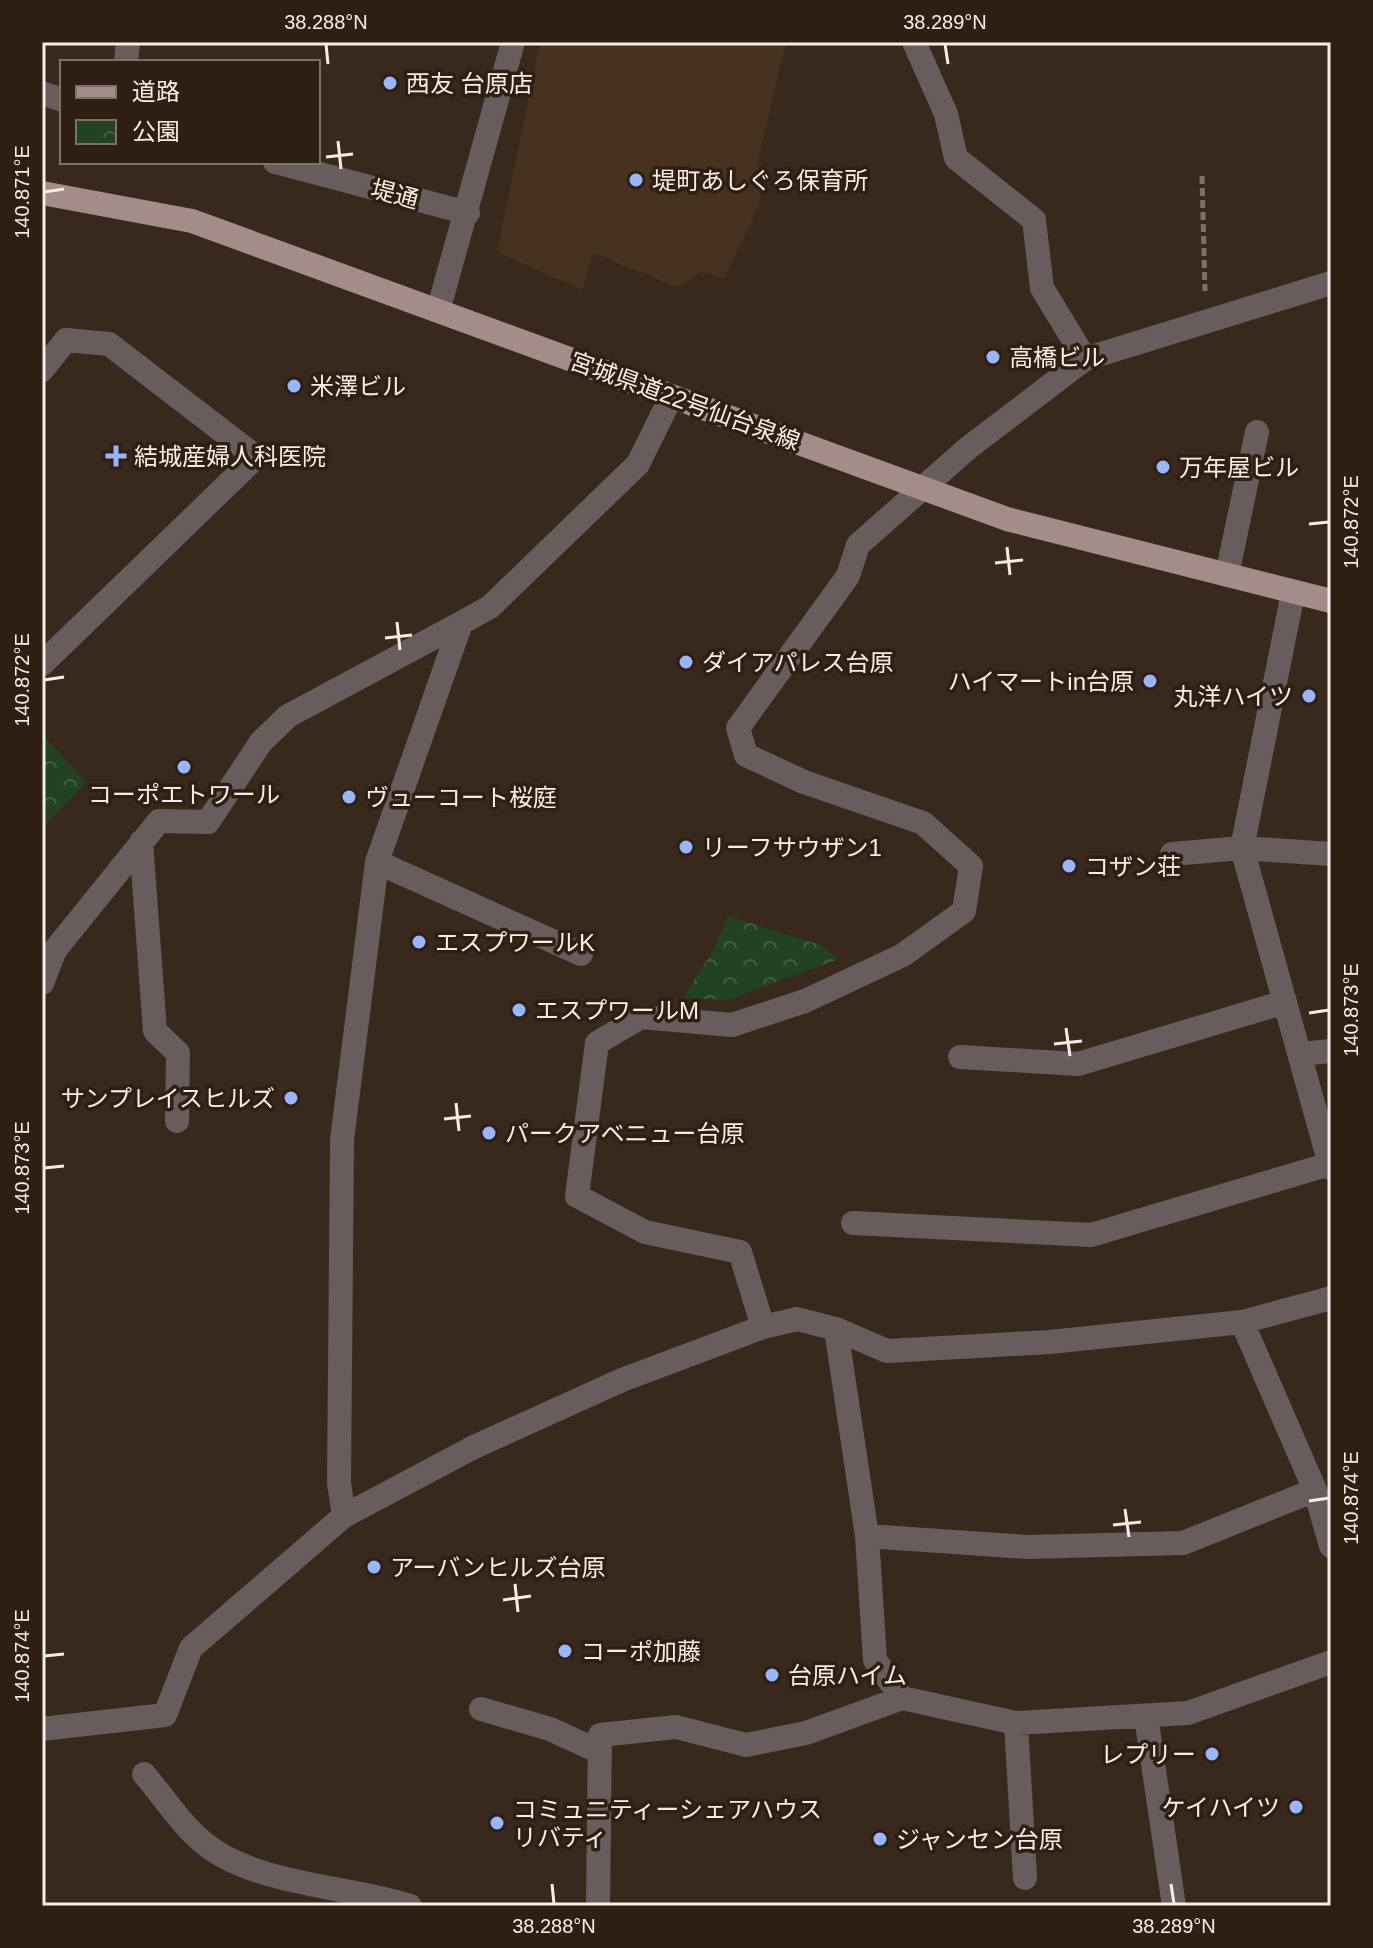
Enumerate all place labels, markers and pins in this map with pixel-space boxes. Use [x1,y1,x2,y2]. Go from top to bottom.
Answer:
place label: 西友 台原店 [406,70,533,97]
marker: 西友 台原店 [381,74,399,92]
place label: 堤町あしぐろ保育所 [652,167,868,194]
marker: 堤町あしぐろ保育所 [627,171,645,189]
place label: 高橋ビル [1009,344,1105,371]
marker: 高橋ビル [984,348,1002,366]
place label: 米澤ビル [310,373,406,400]
marker: 米澤ビル [285,377,303,395]
place label: 結城産婦人科医院 [134,443,326,470]
marker: 結城産婦人科医院 [105,445,127,467]
place label: 万年屋ビル [1179,454,1299,481]
marker: 万年屋ビル [1154,458,1172,476]
place label: ダイアパレス台原 [702,649,894,676]
marker: ダイアパレス台原 [677,653,695,671]
place label: ハイマートin台原 [948,668,1134,695]
marker: ハイマートin台原 [1141,672,1159,690]
place label: 丸洋ハイツ [1173,683,1293,710]
marker: 丸洋ハイツ [1300,687,1318,705]
marker: コーポエトワール [175,758,193,776]
place label: コーポエトワール [88,781,280,808]
place label: ヴューコート桜庭 [365,784,557,811]
marker: ヴューコート桜庭 [340,788,358,806]
place label: リーフサウザン1 [702,834,882,861]
marker: リーフサウザン1 [677,838,695,856]
place label: コザン荘 [1085,853,1181,880]
marker: コザン荘 [1060,857,1078,875]
place label: エスプワールK [435,929,595,956]
marker: エスプワールK [410,933,428,951]
place label: エスプワールM [535,997,699,1024]
marker: エスプワールM [510,1001,528,1019]
place label: サンプレイスヒルズ [60,1085,275,1112]
marker: サンプレイスヒルズ [282,1089,300,1107]
place label: パークアベニュー台原 [505,1120,745,1147]
marker: パークアベニュー台原 [480,1124,498,1142]
place label: アーバンヒルズ台原 [390,1554,606,1581]
marker: アーバンヒルズ台原 [365,1558,383,1576]
place label: コーポ加藤 [581,1638,701,1665]
marker: コーポ加藤 [556,1642,574,1660]
place label: 台原ハイム [788,1662,907,1689]
marker: 台原ハイム [763,1666,781,1684]
place label: レプリー [1100,1741,1196,1768]
marker: レプリー [1203,1745,1221,1763]
place label: ケイハイツ [1161,1794,1280,1821]
place label: コミュニティーシェアハウス リバティ [513,1796,822,1851]
marker: ケイハイツ [1287,1798,1305,1816]
marker: コミュニティーシェアハウス リバティ [488,1814,506,1832]
place label: ジャンセン台原 [896,1826,1063,1853]
marker: ジャンセン台原 [871,1830,889,1848]

